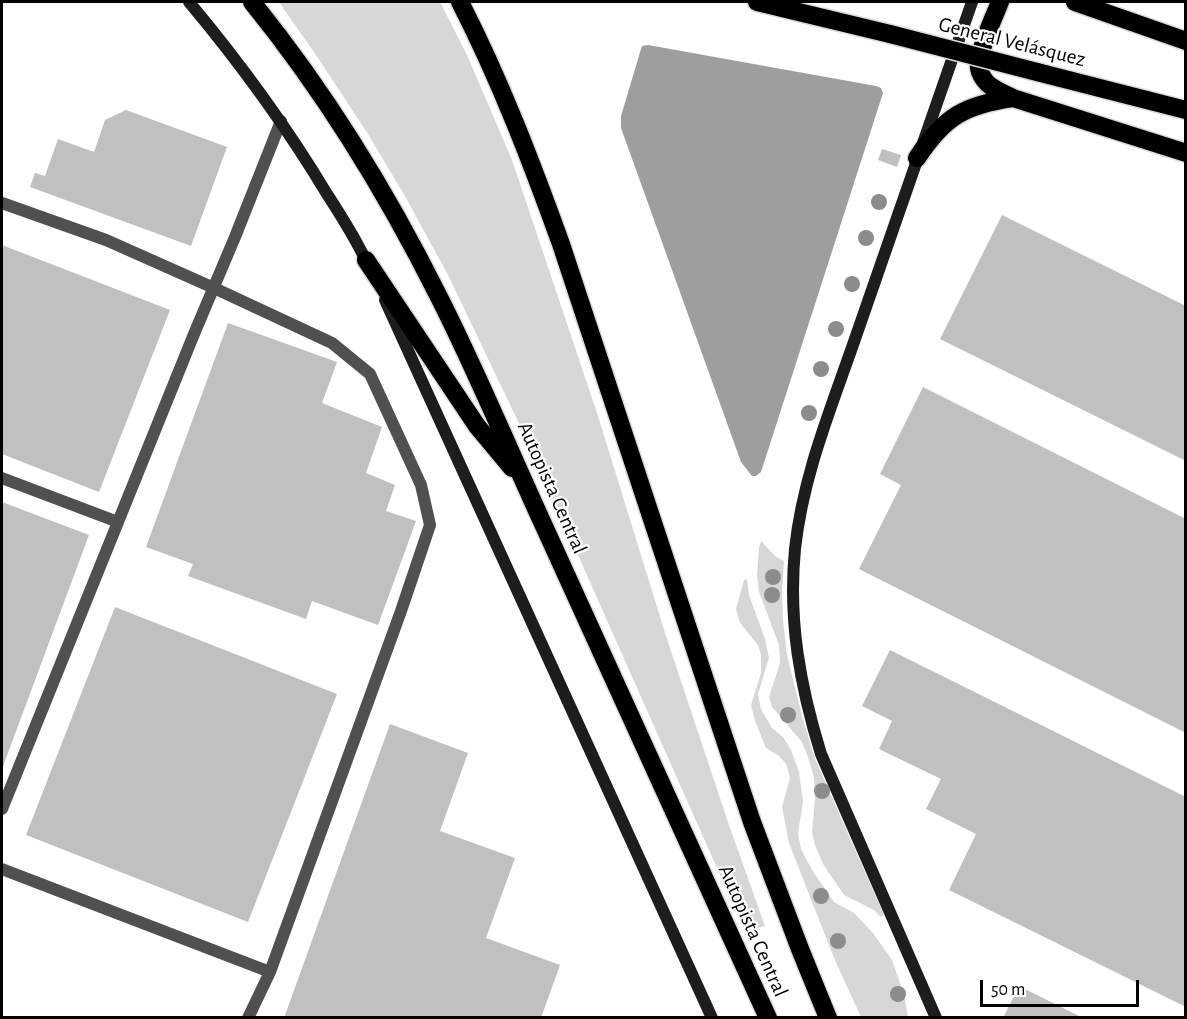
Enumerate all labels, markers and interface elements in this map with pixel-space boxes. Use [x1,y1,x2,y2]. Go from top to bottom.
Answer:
street label: General Velásquez [936,12,1088,72]
street label: Autopista Central [512,418,592,558]
street label: Autopista Central [713,861,793,1001]
scale bar [983,968,1142,1006]
text: 50 m [991,981,1025,999]

